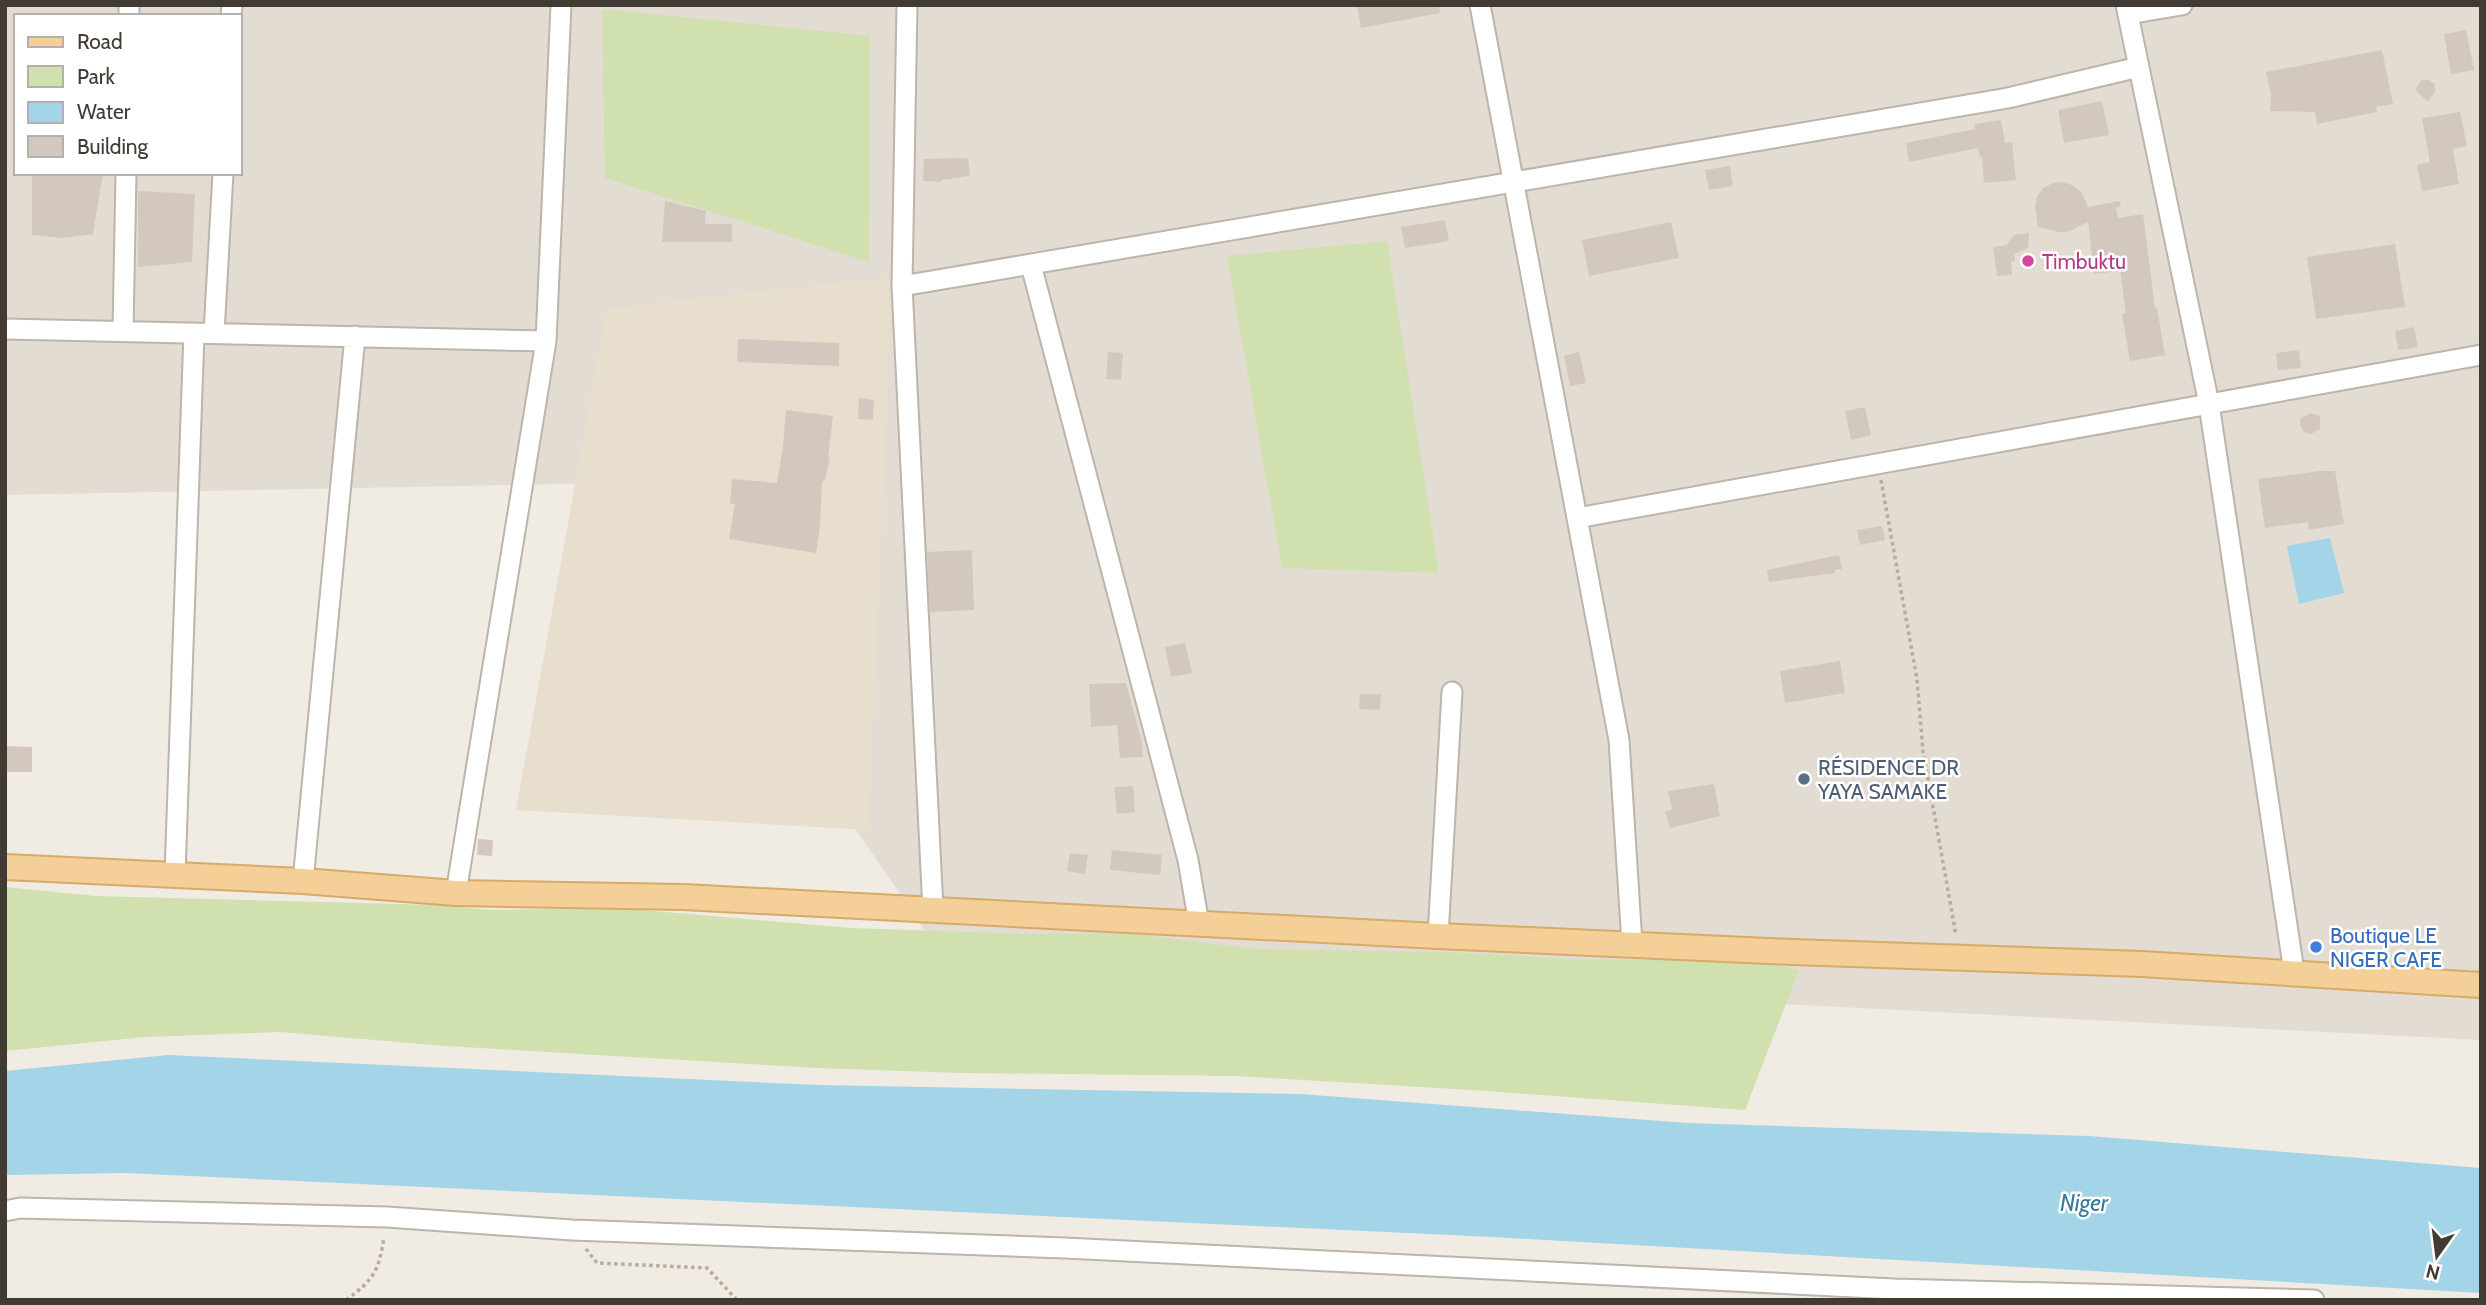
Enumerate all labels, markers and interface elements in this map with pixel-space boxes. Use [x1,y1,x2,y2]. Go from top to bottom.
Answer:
legend [14,14,242,175]
text: Road [77,29,123,54]
text: Park [77,64,115,89]
text: Water [77,99,131,124]
text: Building [77,134,149,159]
place label: Timbuktu [2042,249,2126,274]
marker: Timbuktu [2020,253,2036,269]
place label: RÉSIDENCE DR YAYA SAMAKE [1817,755,1959,804]
marker: RÉSIDENCE DR YAYA SAMAKE [1796,771,1812,787]
place label: Boutique LE NIGER CAFE [2330,923,2442,972]
marker: Boutique LE NIGER CAFE [2308,939,2324,955]
water label: Niger [2060,1189,2109,1217]
north arrow [2402,1221,2472,1291]
text: N [2424,1259,2442,1285]

